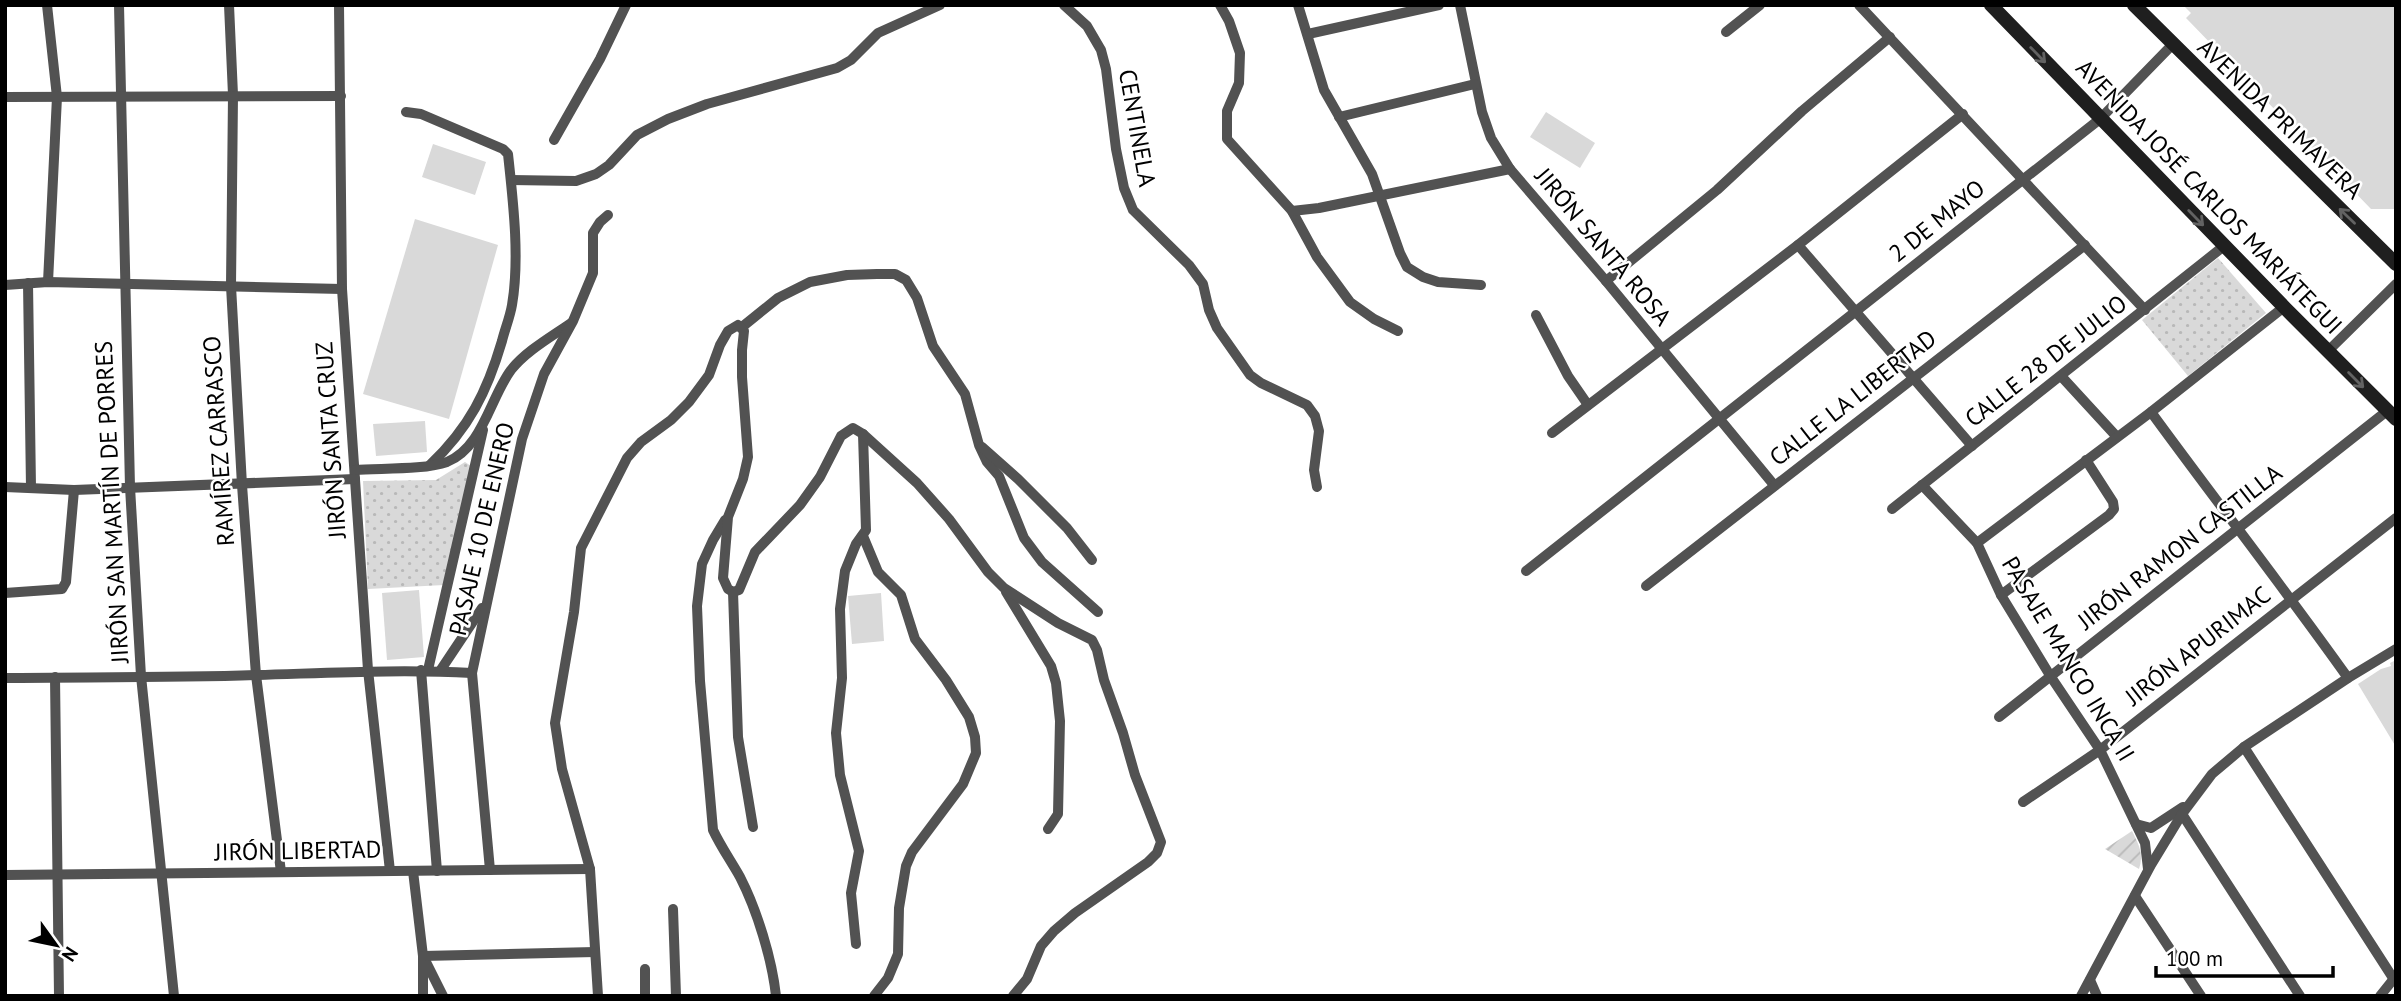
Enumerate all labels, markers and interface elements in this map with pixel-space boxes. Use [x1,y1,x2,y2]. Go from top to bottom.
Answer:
street label: AVENIDA PRIMAVERA [2191,32,2370,205]
one-way arrow [2030,46,2047,63]
street label: AVENIDA JOSÉ CARLOS MARIÁTEGUI [2070,53,2349,341]
street label: CENTINELA [1112,67,1163,189]
street label: JIRÓN SANTA ROSA [1528,161,1678,332]
street label: 2 DE MAYO [1882,172,1991,269]
one-way arrow [2339,208,2356,225]
one-way arrow [2188,209,2205,226]
street label: CALLE 28 DE JULIO [1958,288,2133,434]
street label: CALLE LA LIBERTAD [1763,323,1943,473]
street label: RAMÍREZ CARRASCO [196,335,241,547]
street label: JIRÓN SAN MARTÍN DE PORRES [88,340,135,665]
street label: JIRÓN SANTA CRUZ [308,341,353,540]
one-way arrow [2348,371,2365,388]
street label: PASAJE 10 DE ENERO [442,419,521,639]
street label: JIRÓN RAMON CASTILLA [2070,457,2288,637]
street label: PASAJE MANCO INCA II [1995,551,2142,767]
street label: JIRÓN APURIMAC [2118,579,2277,713]
street label: JIRÓN LIBERTAD [213,834,382,867]
north arrow [21,910,91,980]
scale bar [2156,934,2333,978]
text: N [57,942,84,966]
text: 100 m [2166,945,2223,972]

